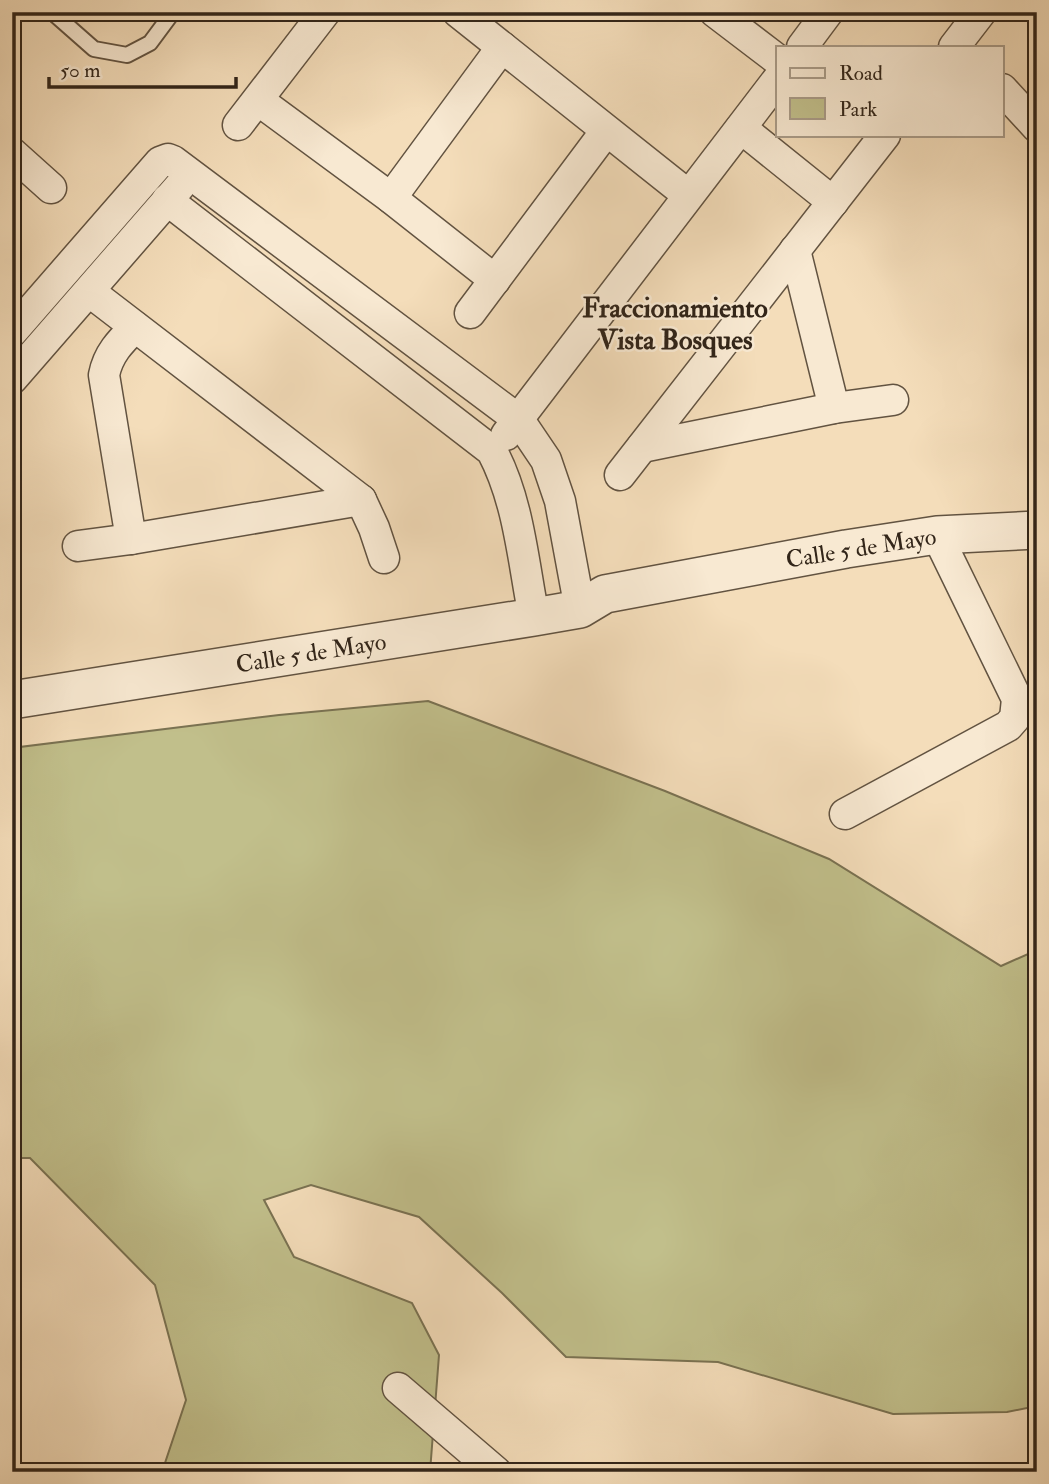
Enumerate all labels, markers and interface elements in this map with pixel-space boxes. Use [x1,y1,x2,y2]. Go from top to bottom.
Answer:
scale bar [49,46,236,90]
legend [776,46,1004,136]
text: 50 m [60,57,101,84]
text: Road [839,60,884,87]
text: Park [839,96,877,123]
district label: Fraccionamiento Vista Bosques [582,291,768,358]
street label: Calle 5 de Mayo [784,521,938,576]
street label: Calle 5 de Mayo [234,626,388,681]

